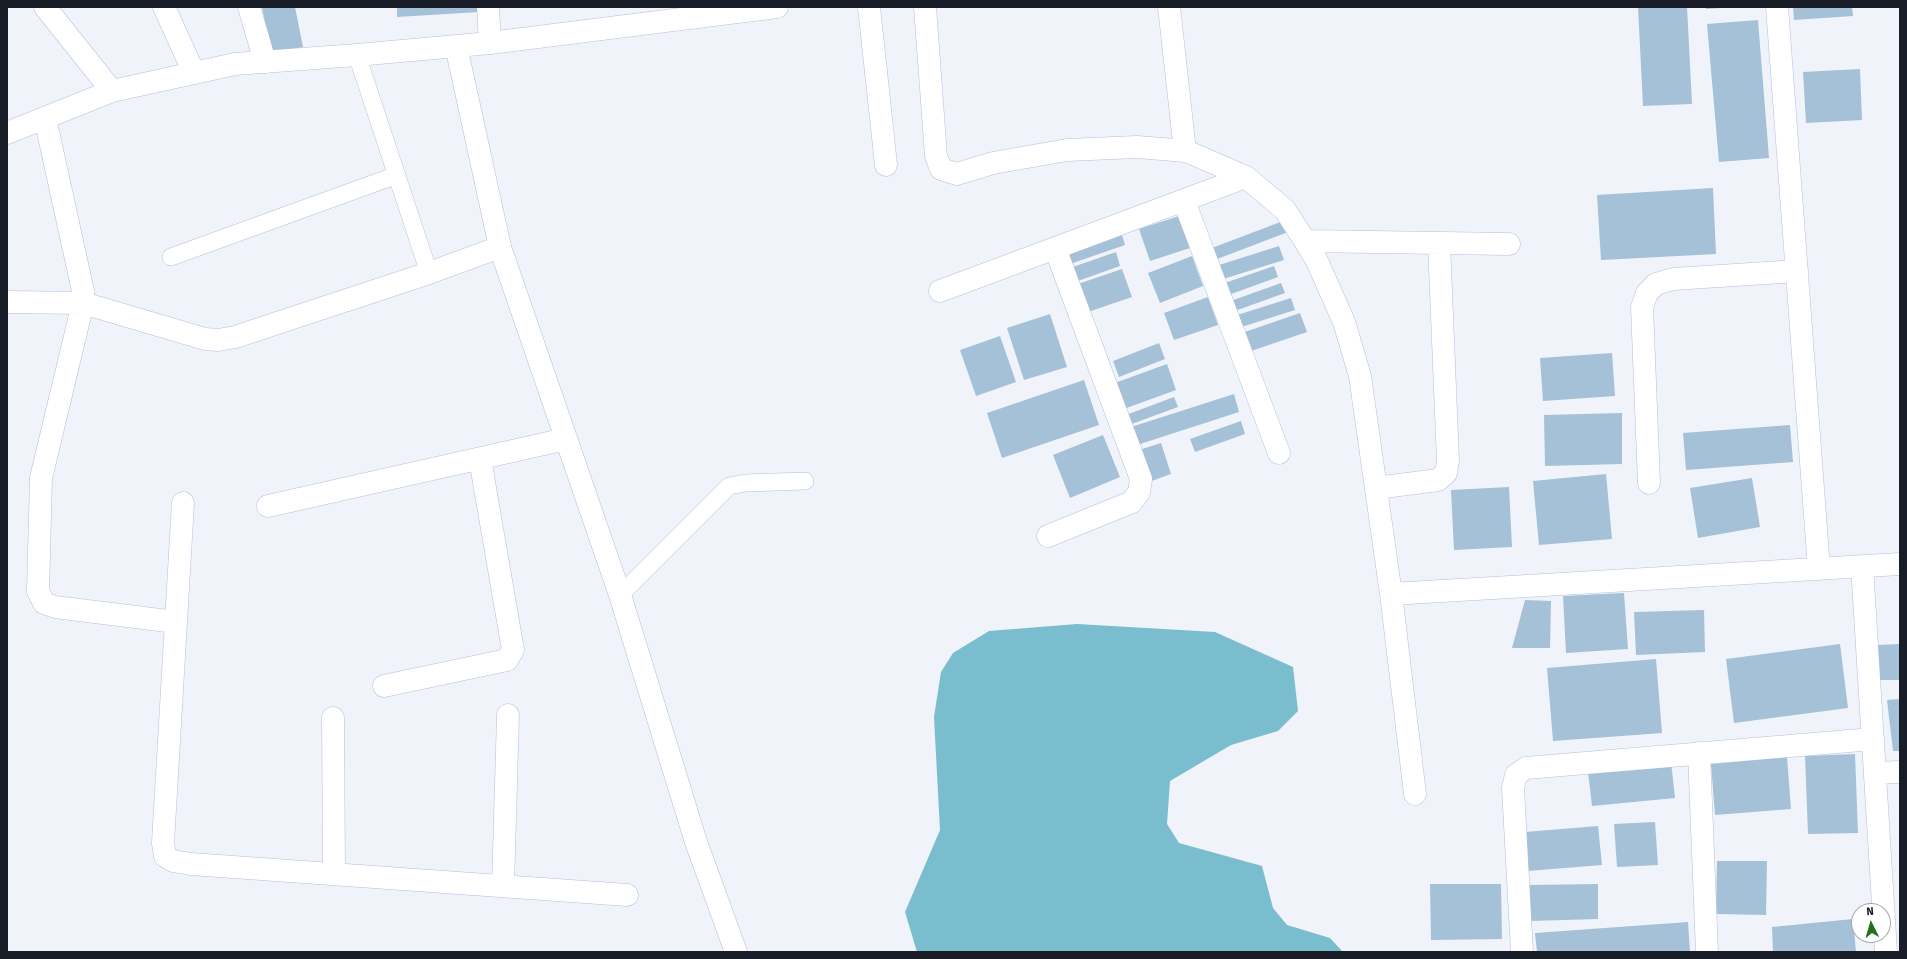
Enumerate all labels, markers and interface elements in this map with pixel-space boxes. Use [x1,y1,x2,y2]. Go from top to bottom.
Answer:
north arrow [1851,903,1891,943]
text: N [1866,905,1874,918]

